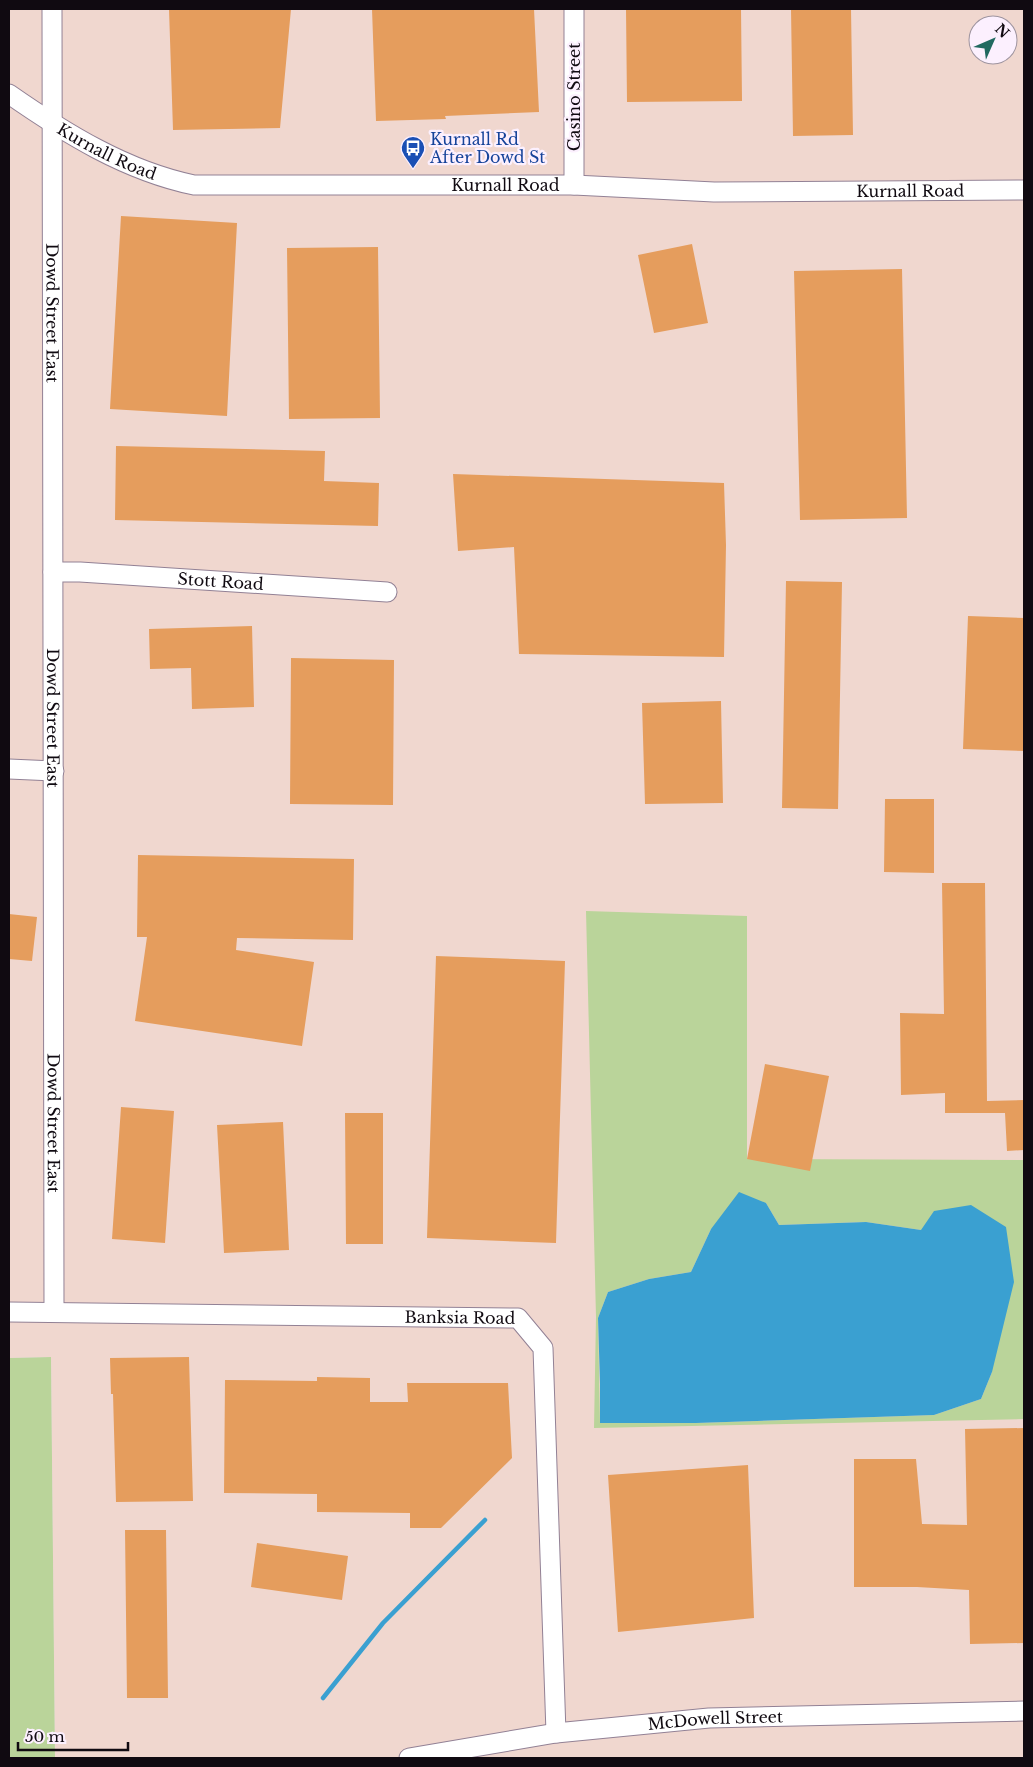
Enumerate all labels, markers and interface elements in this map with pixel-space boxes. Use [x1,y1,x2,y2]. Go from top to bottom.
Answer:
north arrow [968,15,1018,65]
text: N [991,20,1013,42]
street label: Casino Street [564,43,584,151]
street label: Kurnall Road [54,119,159,184]
place label: Kurnall Rd After Dowd St [429,129,545,167]
bus stop icon: Kurnall Rd After Dowd St [400,135,426,169]
street label: Kurnall Road [451,175,560,195]
street label: Kurnall Road [856,180,965,201]
street label: Dowd Street East [42,243,63,383]
street label: Stott Road [177,568,265,594]
street label: Dowd Street East [43,648,63,788]
street label: Dowd Street East [44,1053,64,1193]
street label: Banksia Road [405,1307,516,1328]
street label: McDowell Street [647,1706,783,1734]
scale bar [18,1720,128,1752]
text: 50 m [25,1727,65,1746]

